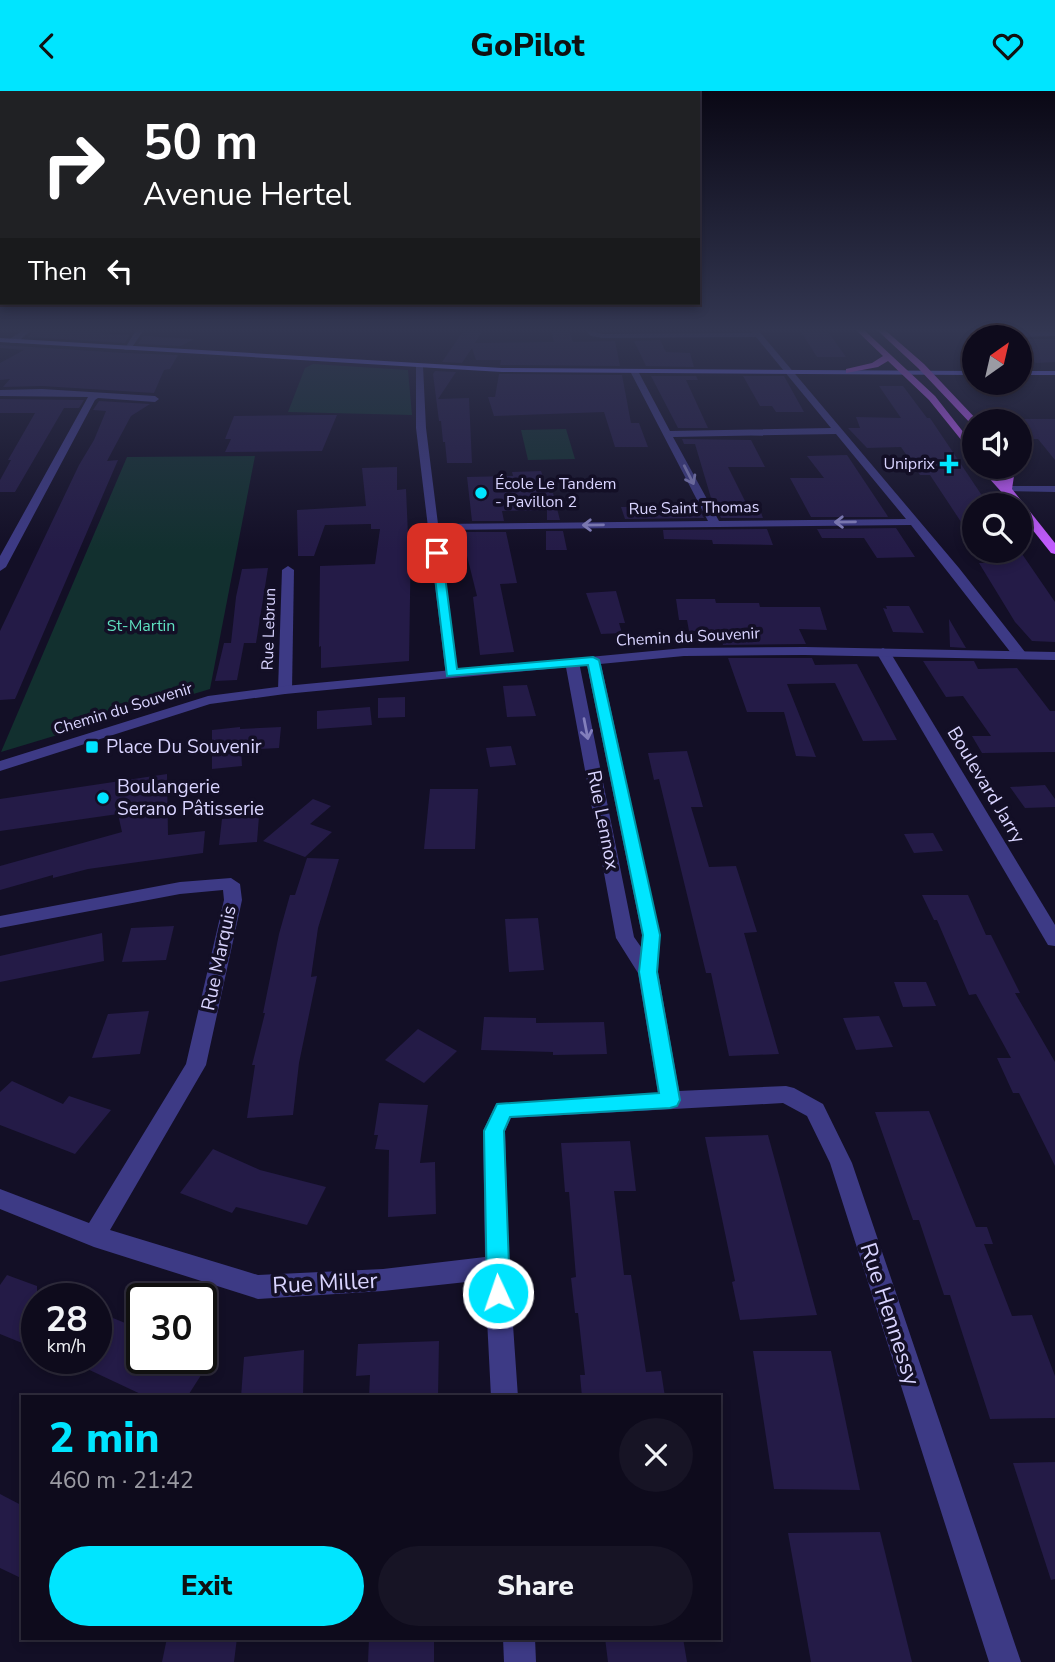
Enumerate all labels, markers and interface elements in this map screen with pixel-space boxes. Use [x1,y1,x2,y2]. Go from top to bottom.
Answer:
text: GoPilot [470,24,585,67]
icon: back [28,27,66,65]
icon: heart [989,27,1027,65]
text: 50 m [143,109,258,176]
icon: right [28,119,119,210]
text: Avenue Hertel [143,173,351,216]
icon: left [101,252,139,290]
text: Then [28,254,87,289]
north arrow [962,325,1032,395]
map controls [962,325,1032,563]
button: sound [962,409,1032,479]
place label: Uniprix [883,453,936,475]
marker: Uniprix [941,456,957,472]
one-way arrow [683,464,697,485]
place label: École Le Tandem - Pavillon 2 [495,473,616,513]
marker: École Le Tandem - Pavillon 2 [473,485,489,501]
button: search [962,493,1032,563]
street label: Rue Saint Thomas [629,496,759,520]
one-way arrow [834,515,857,529]
one-way arrow [582,518,605,532]
pin [407,523,467,583]
icon: arrive [418,534,456,572]
street label: Rue Lebrun [257,587,281,671]
park label: St-Martin [107,615,175,637]
street label: Chemin du Souvenir [615,622,761,652]
street label: Chemin du Souvenir [51,677,195,741]
one-way arrow [580,717,593,740]
street label: Boulevard Jarry [941,722,1031,848]
place label: Place Du Souvenir [106,734,262,760]
marker: Place Du Souvenir [84,739,100,755]
street label: Rue Lennox [581,768,625,872]
place label: Boulangerie Serano Pâtisserie [117,774,264,822]
marker: Boulangerie Serano Pâtisserie [95,790,111,806]
street label: Rue Marquis [195,903,243,1013]
street label: Rue Hennessy [852,1239,928,1389]
position arrow [461,1256,535,1330]
street label: Rue Miller [272,1265,379,1301]
speed limit sign: 30 [126,1283,217,1374]
text: 28 [45,1296,88,1343]
text: km/h [47,1334,86,1358]
text: 2 min [49,1410,159,1467]
button: close [619,1418,693,1492]
text: 460 m · 21:42 [49,1465,194,1496]
button: Exit [49,1546,364,1626]
button: Share [378,1546,693,1626]

